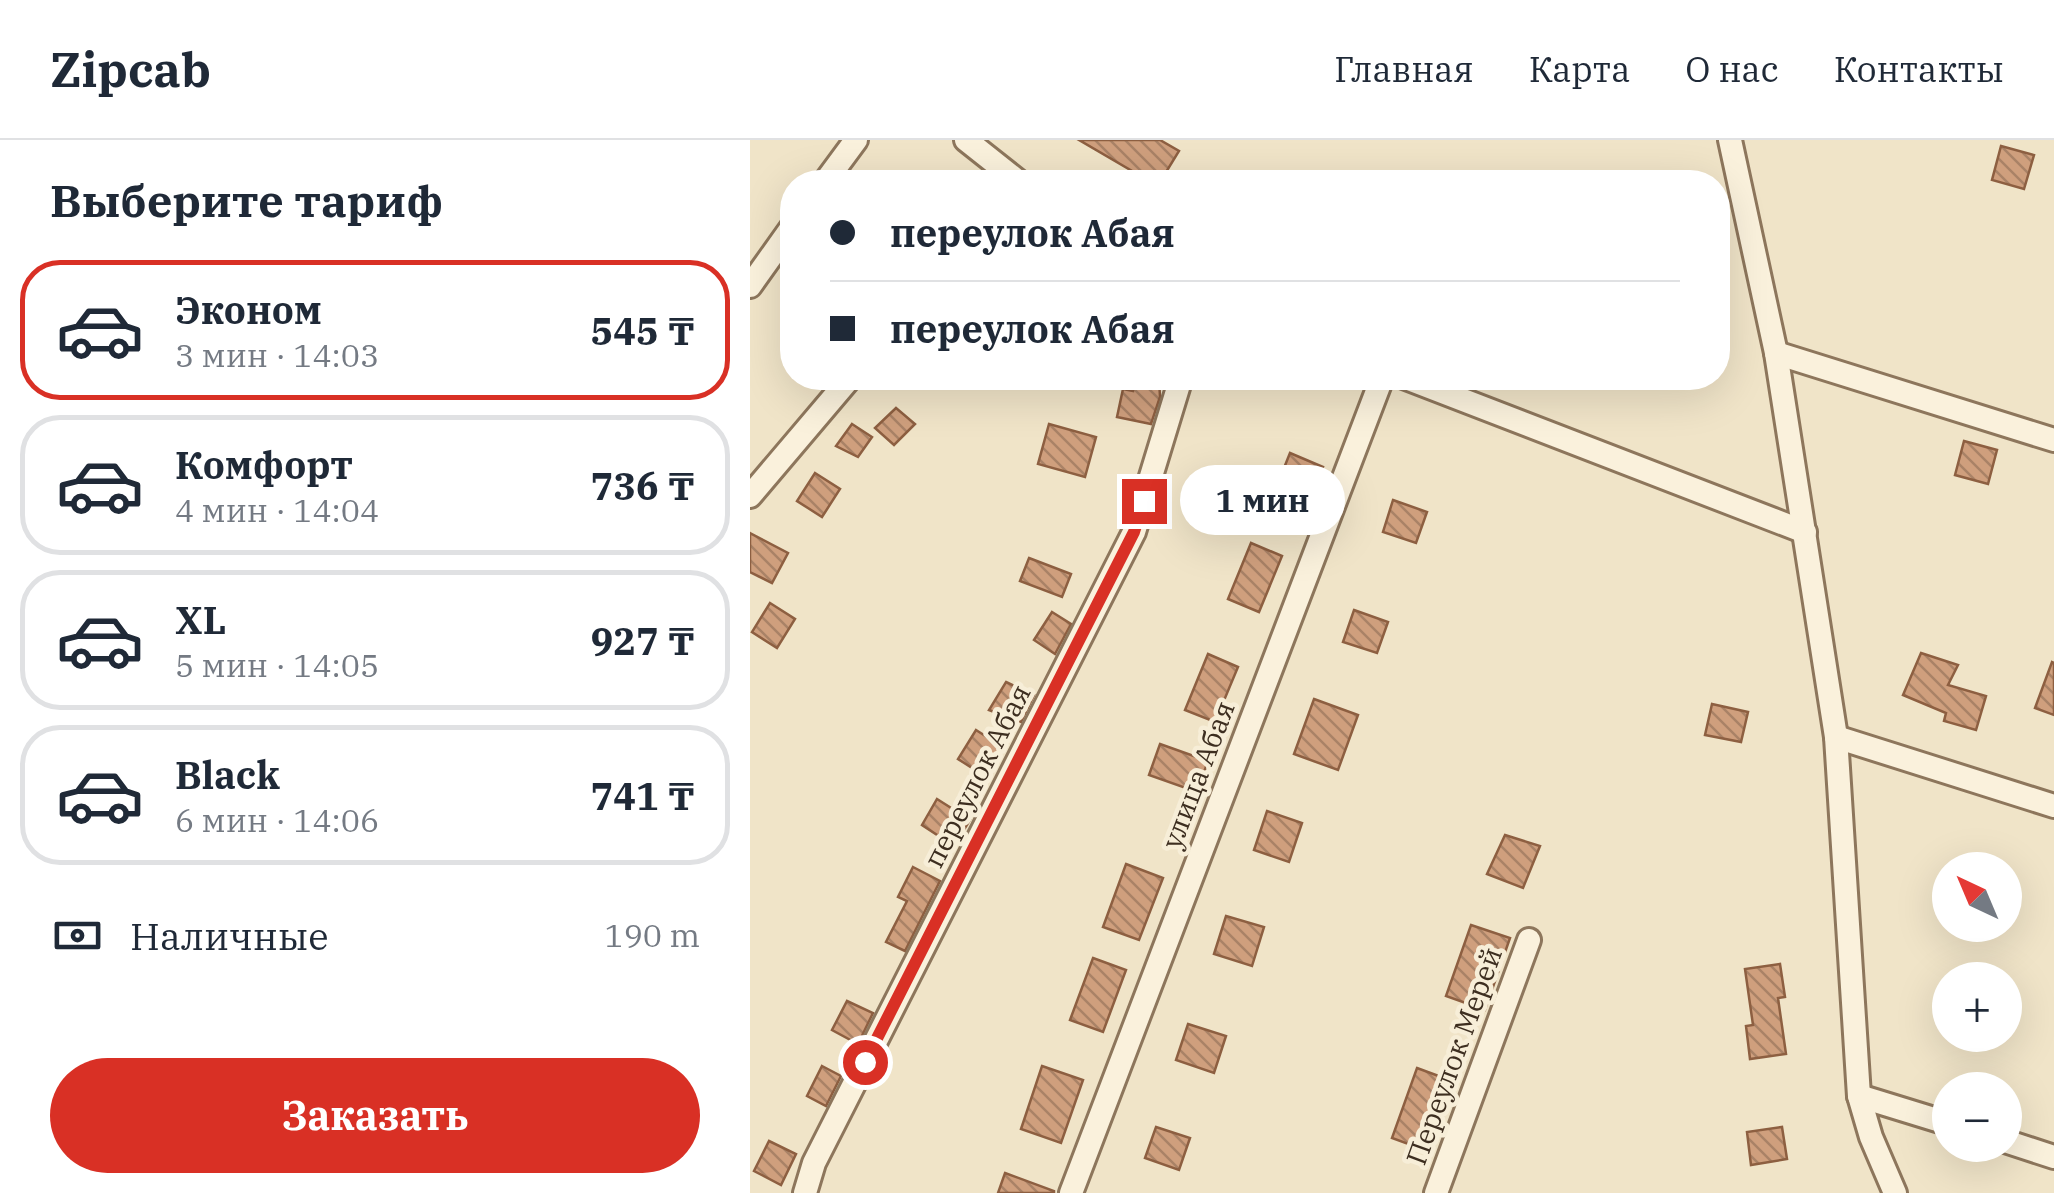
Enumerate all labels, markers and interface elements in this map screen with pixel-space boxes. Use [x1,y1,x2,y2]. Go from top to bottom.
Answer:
text: Zipcab [50,38,211,100]
text: Главная [1334,46,1474,92]
text: Карта [1529,46,1630,92]
text: О нас [1685,46,1779,92]
text: Контакты [1834,46,2004,92]
text: Выберите тариф [50,171,443,229]
text: переулок Абая [890,208,1175,257]
icon: car [55,285,145,375]
text: Эконом [175,285,322,334]
text: переулок Абая [890,304,1175,353]
text: 545 ₸ [590,306,695,355]
text: 3 мин · 14:03 [175,334,379,376]
icon: car [55,440,145,530]
text: Комфорт [175,440,353,489]
text: 736 ₸ [590,461,695,510]
callout: 1 мин [1179,466,1344,536]
route end [1122,479,1167,524]
text: 1 мин [1216,479,1309,521]
text: 4 мин · 14:04 [175,489,379,531]
icon: car [55,595,145,685]
text: XL [175,595,226,644]
text: 927 ₸ [590,616,695,665]
text: 5 мин · 14:05 [175,644,379,686]
street label: переулок Абая [914,678,1039,874]
street label: улица Абая [1152,696,1243,854]
icon: car [55,750,145,840]
text: Black [175,750,280,799]
text: 741 ₸ [590,771,695,820]
text: 6 мин · 14:06 [175,799,379,841]
north arrow [1932,852,2022,942]
map controls [1932,852,2022,1162]
icon: cash [50,908,105,963]
text: Наличные [130,911,329,960]
text: 190 m [604,914,700,956]
street label: Переулок Мерей [1397,942,1510,1170]
button: + [1932,962,2022,1052]
route start [843,1040,888,1085]
button: Заказать [50,1058,700,1173]
button: − [1932,1072,2022,1162]

